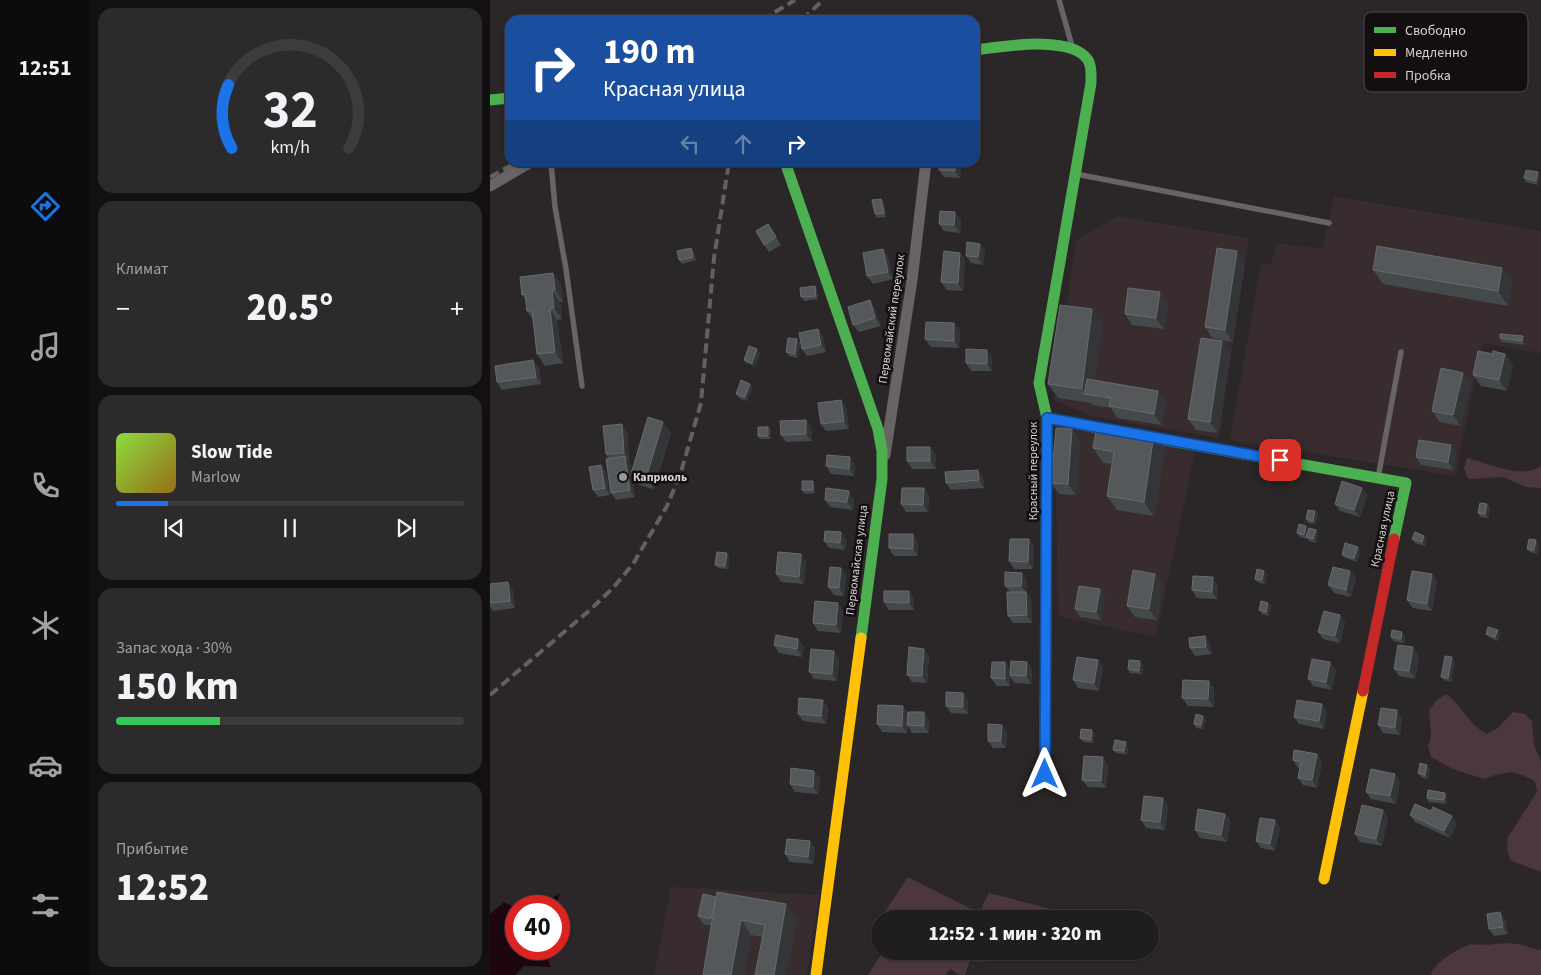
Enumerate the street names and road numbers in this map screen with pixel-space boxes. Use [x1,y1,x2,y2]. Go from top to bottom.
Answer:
street label: Первомайский переулок [875,253,909,385]
street label: Красный переулок [1025,422,1042,520]
street label: Красная улица [1367,489,1399,569]
street label: Первомайская улица [842,504,872,616]

